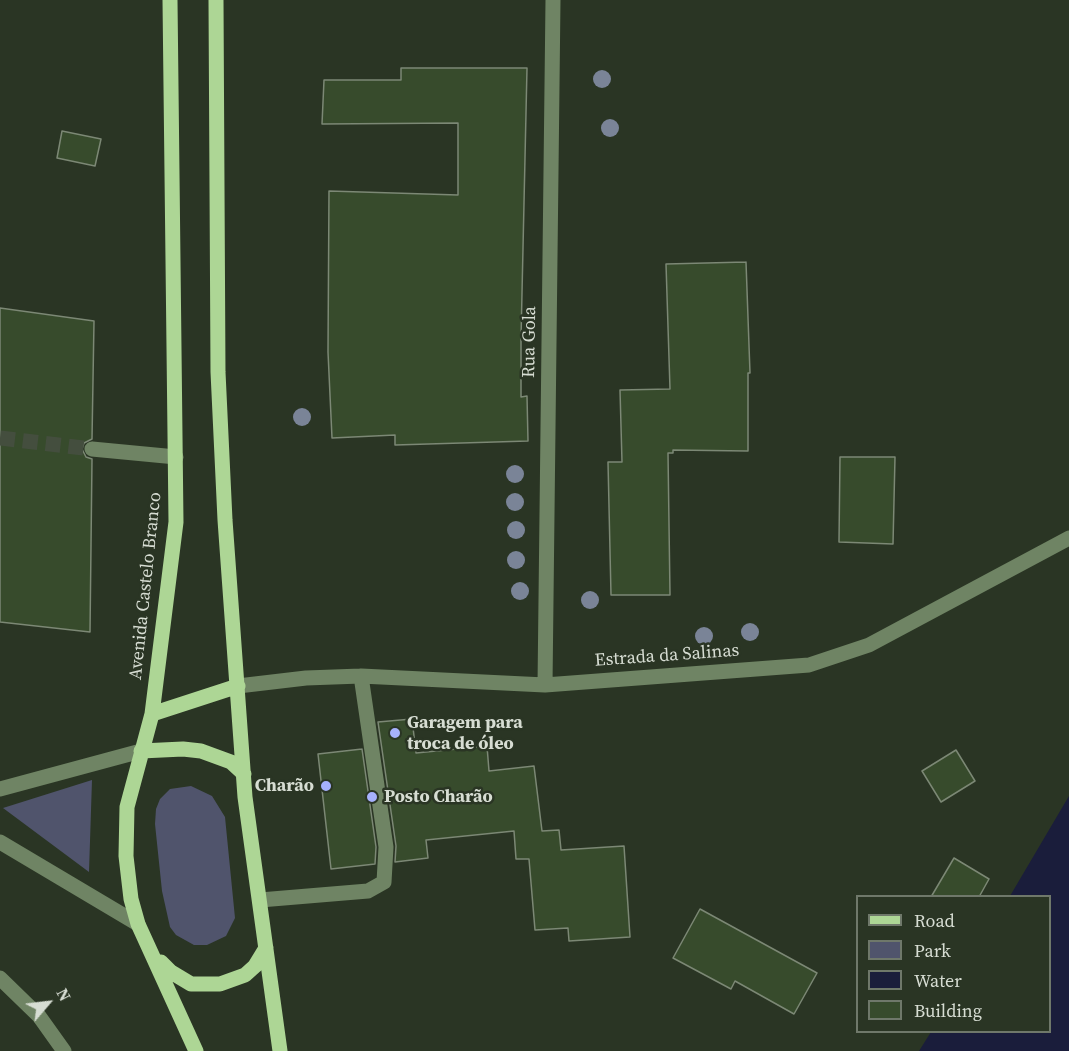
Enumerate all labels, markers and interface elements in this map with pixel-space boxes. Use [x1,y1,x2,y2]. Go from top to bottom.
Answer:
street label: Rua Gola [519,306,541,378]
street label: Avenida Castelo Branco [125,491,167,681]
street label: Estrada da Salinas [594,640,740,672]
place label: Garagem para troca de óleo [407,712,523,754]
marker: Garagem para troca de óleo [388,726,402,740]
place label: Charão [255,775,314,797]
marker: Charão [319,779,333,793]
place label: Posto Charão [384,786,493,808]
marker: Posto Charão [365,790,379,804]
legend [856,895,1051,1033]
text: Road [914,908,955,933]
text: Park [914,938,951,963]
text: Water [914,968,962,993]
north arrow [18,973,78,1033]
text: N [51,984,76,1005]
text: Building [914,998,982,1023]

